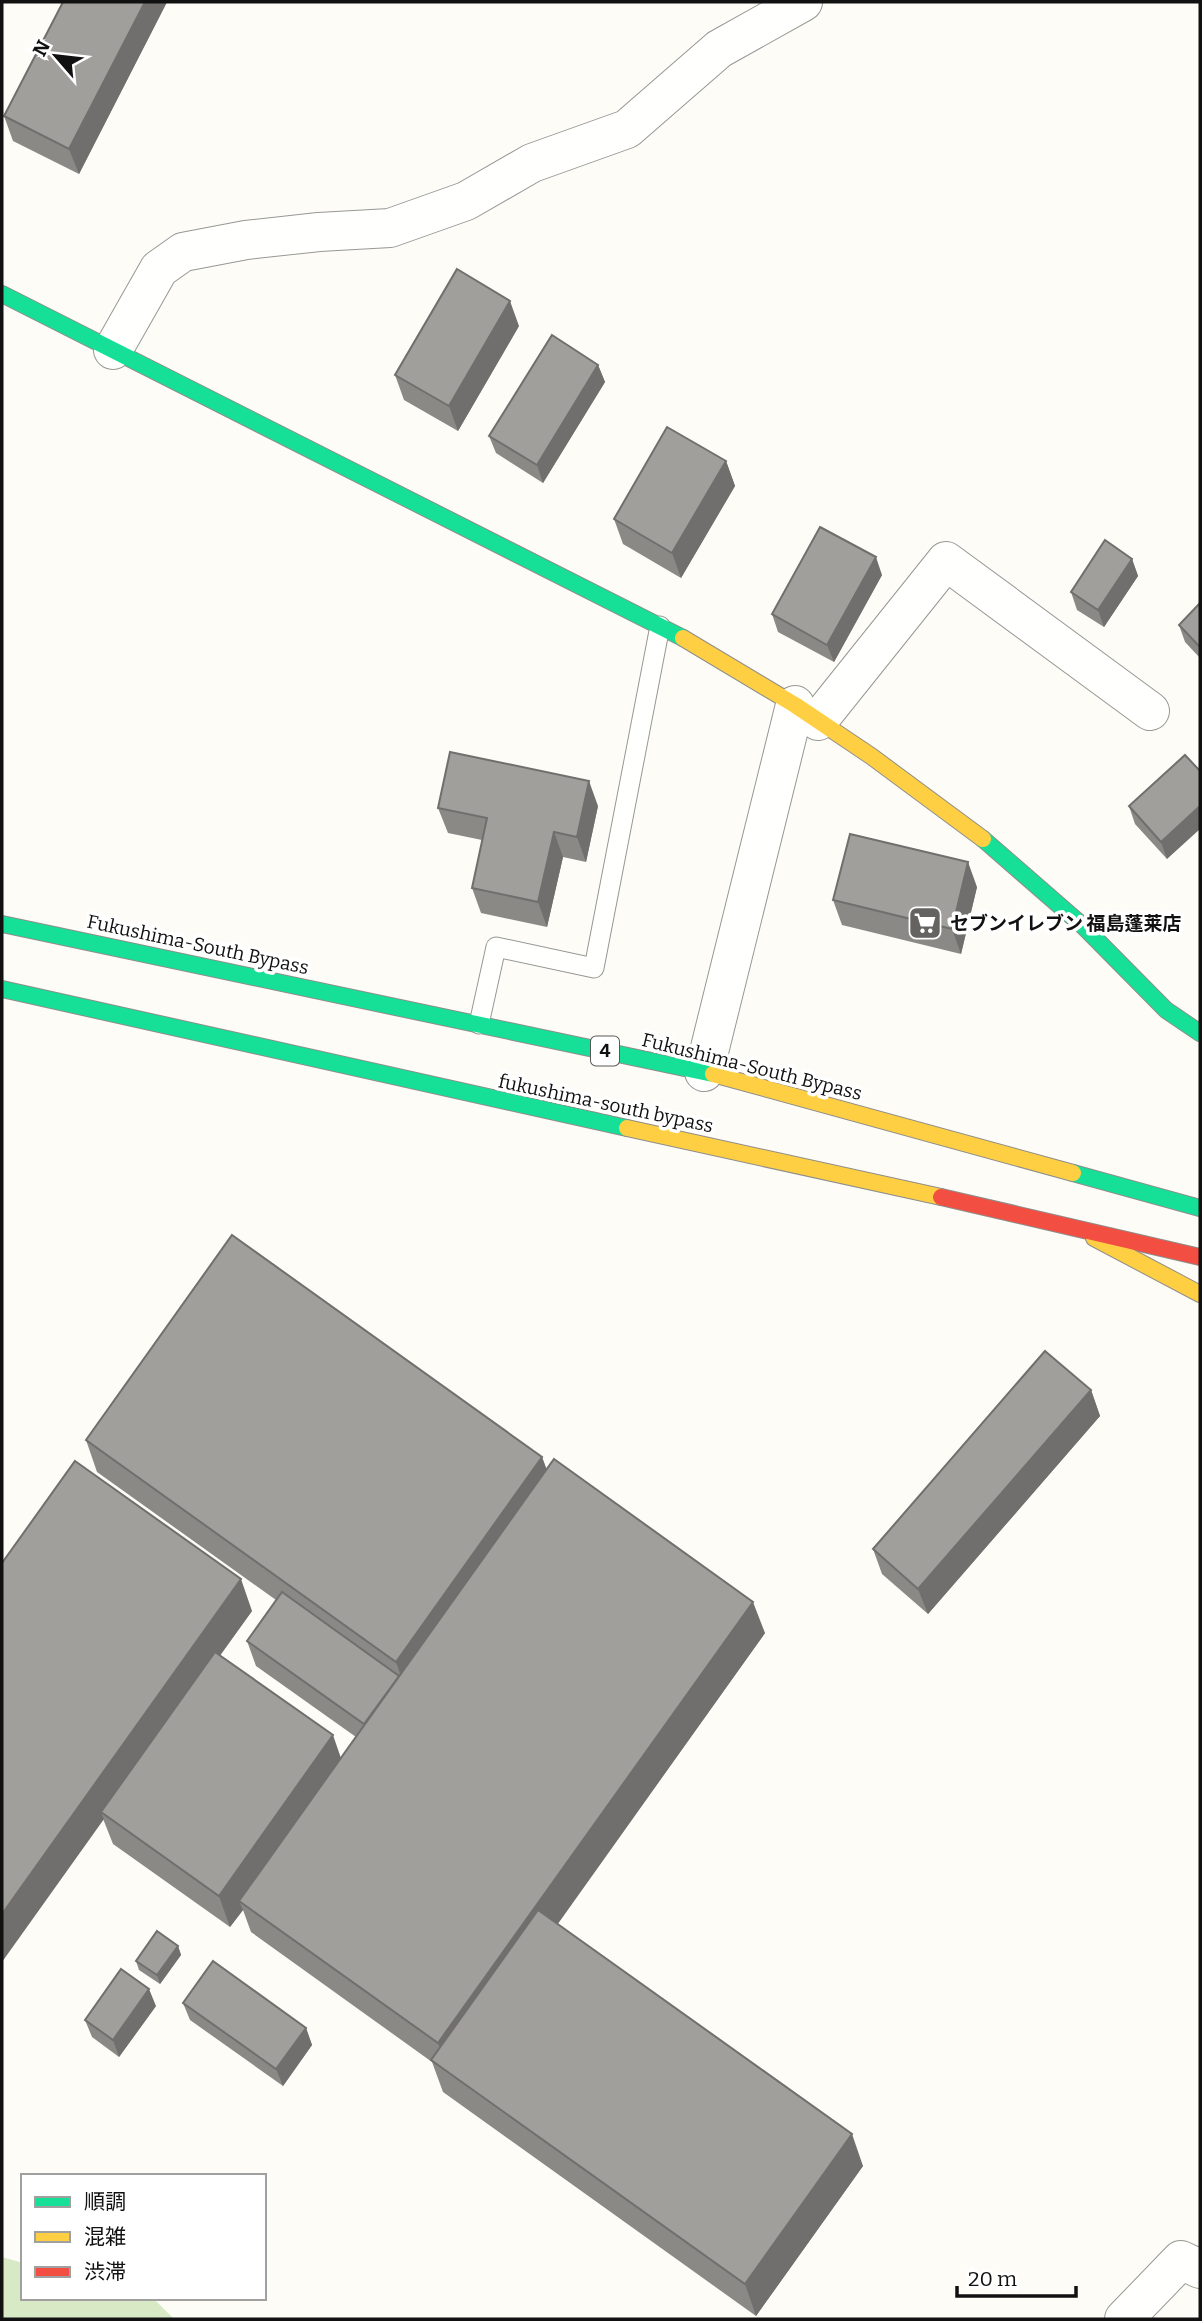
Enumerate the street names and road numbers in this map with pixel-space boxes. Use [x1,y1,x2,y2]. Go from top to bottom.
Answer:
street label: Fukushima-South Bypass [85,910,311,979]
street label: Fukushima-South Bypass [639,1028,864,1105]
road number: 4 [591,1036,619,1066]
street label: fukushima-south bypass [496,1069,715,1138]

